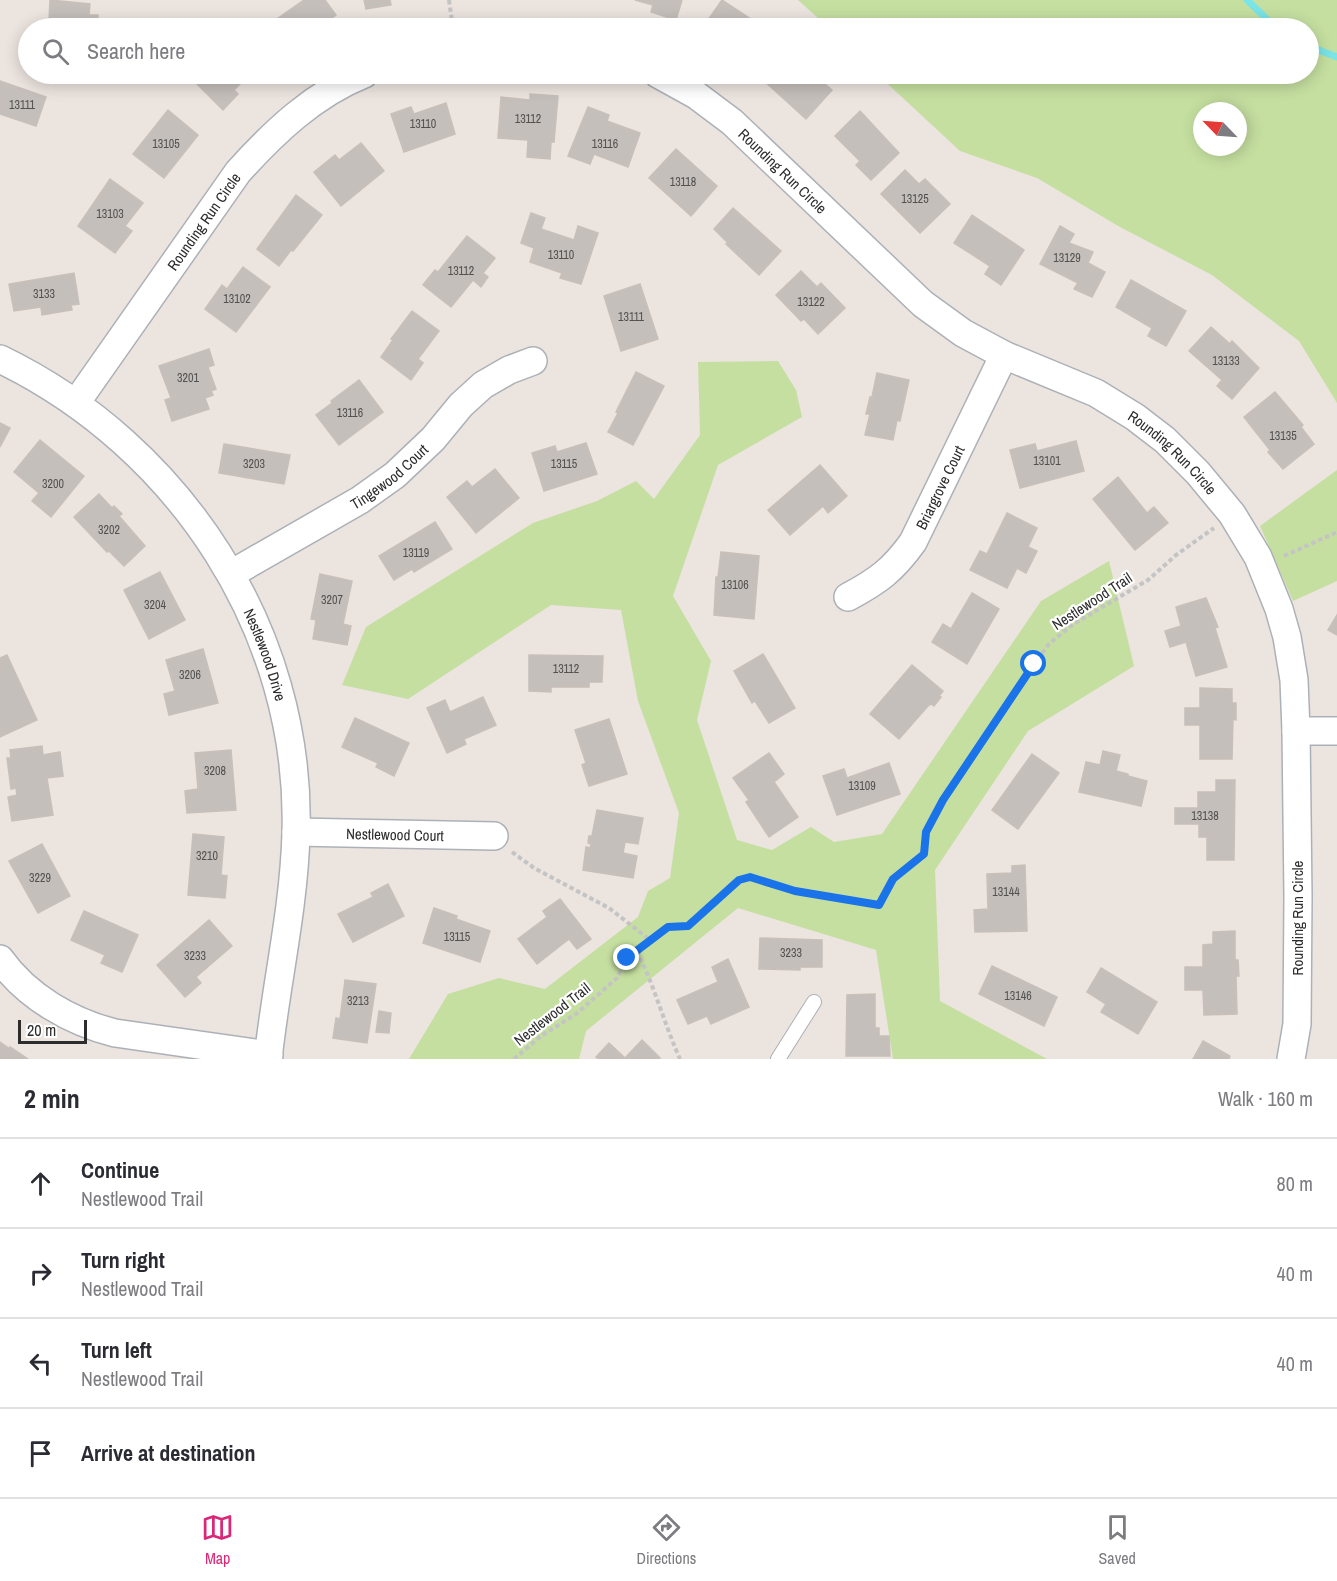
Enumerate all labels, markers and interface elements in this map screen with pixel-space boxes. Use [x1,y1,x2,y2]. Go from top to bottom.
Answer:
search box [18,18,1319,84]
icon: search [39,35,72,68]
text: Search here [87,36,185,66]
house number: 13111 [9,97,35,113]
north arrow [1193,102,1247,156]
house number: 13112 [515,111,541,127]
house number: 13110 [410,116,436,132]
street label: Rounding Run Circle [734,123,832,218]
house number: 13105 [152,136,180,152]
house number: 13116 [592,136,618,152]
street label: Rounding Run Circle [162,168,245,274]
house number: 13118 [670,174,696,190]
house number: 13125 [901,191,929,207]
house number: 13103 [96,206,124,222]
house number: 13110 [548,247,574,263]
house number: 13129 [1053,250,1081,266]
house number: 13112 [448,263,474,279]
house number: 3133 [33,286,55,302]
house number: 13102 [223,291,251,307]
house number: 13122 [797,294,825,310]
house number: 13111 [618,309,644,325]
house number: 13133 [1212,353,1240,369]
house number: 3201 [177,370,199,386]
house number: 13116 [337,405,363,421]
street label: Rounding Run Circle [1124,405,1222,499]
house number: 13135 [1269,428,1297,444]
street label: Tingewood Court [346,439,433,514]
street label: Briargrove Court [910,441,969,533]
house number: 13101 [1033,453,1061,469]
house number: 3203 [243,456,265,472]
house number: 13115 [551,456,578,472]
house number: 3200 [42,476,64,492]
house number: 3202 [98,522,120,538]
house number: 13119 [403,545,429,561]
street label: Nestlewood Trail [1048,567,1136,635]
house number: 13106 [721,577,749,593]
house number: 3207 [321,592,343,608]
house number: 3204 [144,597,166,613]
street label: Nestlewood Drive [239,605,292,703]
route start [1020,650,1046,676]
house number: 13112 [553,661,579,677]
house number: 3206 [179,667,201,683]
house number: 3208 [204,763,226,779]
house number: 13109 [848,778,876,794]
house number: 13138 [1191,808,1219,824]
street label: Nestlewood Court [346,823,445,845]
house number: 3210 [196,848,218,864]
street label: Rounding Run Circle [1287,860,1308,975]
house number: 3229 [29,870,51,886]
house number: 13144 [992,884,1020,900]
house number: 13115 [444,929,471,945]
route end [613,944,639,970]
house number: 3233 [780,945,802,961]
house number: 3233 [184,948,206,964]
street label: Nestlewood Trail [509,978,595,1050]
house number: 13146 [1004,988,1032,1004]
house number: 3213 [347,993,369,1009]
scale bar [18,1017,87,1044]
text: 20 m [27,1019,56,1041]
text: 2 min [24,1081,80,1116]
text: Walk · 160 m [1218,1085,1313,1112]
text: Continue [81,1155,159,1185]
icon: ahead [24,1167,57,1200]
text: 80 m [1277,1170,1313,1197]
text: Nestlewood Trail [81,1185,203,1212]
text: Turn right [81,1245,165,1275]
icon: right [24,1257,57,1290]
text: 40 m [1277,1260,1313,1287]
text: Nestlewood Trail [81,1275,203,1302]
text: Turn left [81,1335,152,1365]
icon: left [24,1347,57,1380]
text: 40 m [1277,1350,1313,1377]
text: Nestlewood Trail [81,1365,203,1392]
icon: arrive [24,1437,57,1470]
text: Arrive at destination [81,1438,255,1468]
tab: Map [201,1511,234,1569]
tab: Directions [636,1511,696,1569]
tab: Saved [1099,1511,1136,1569]

